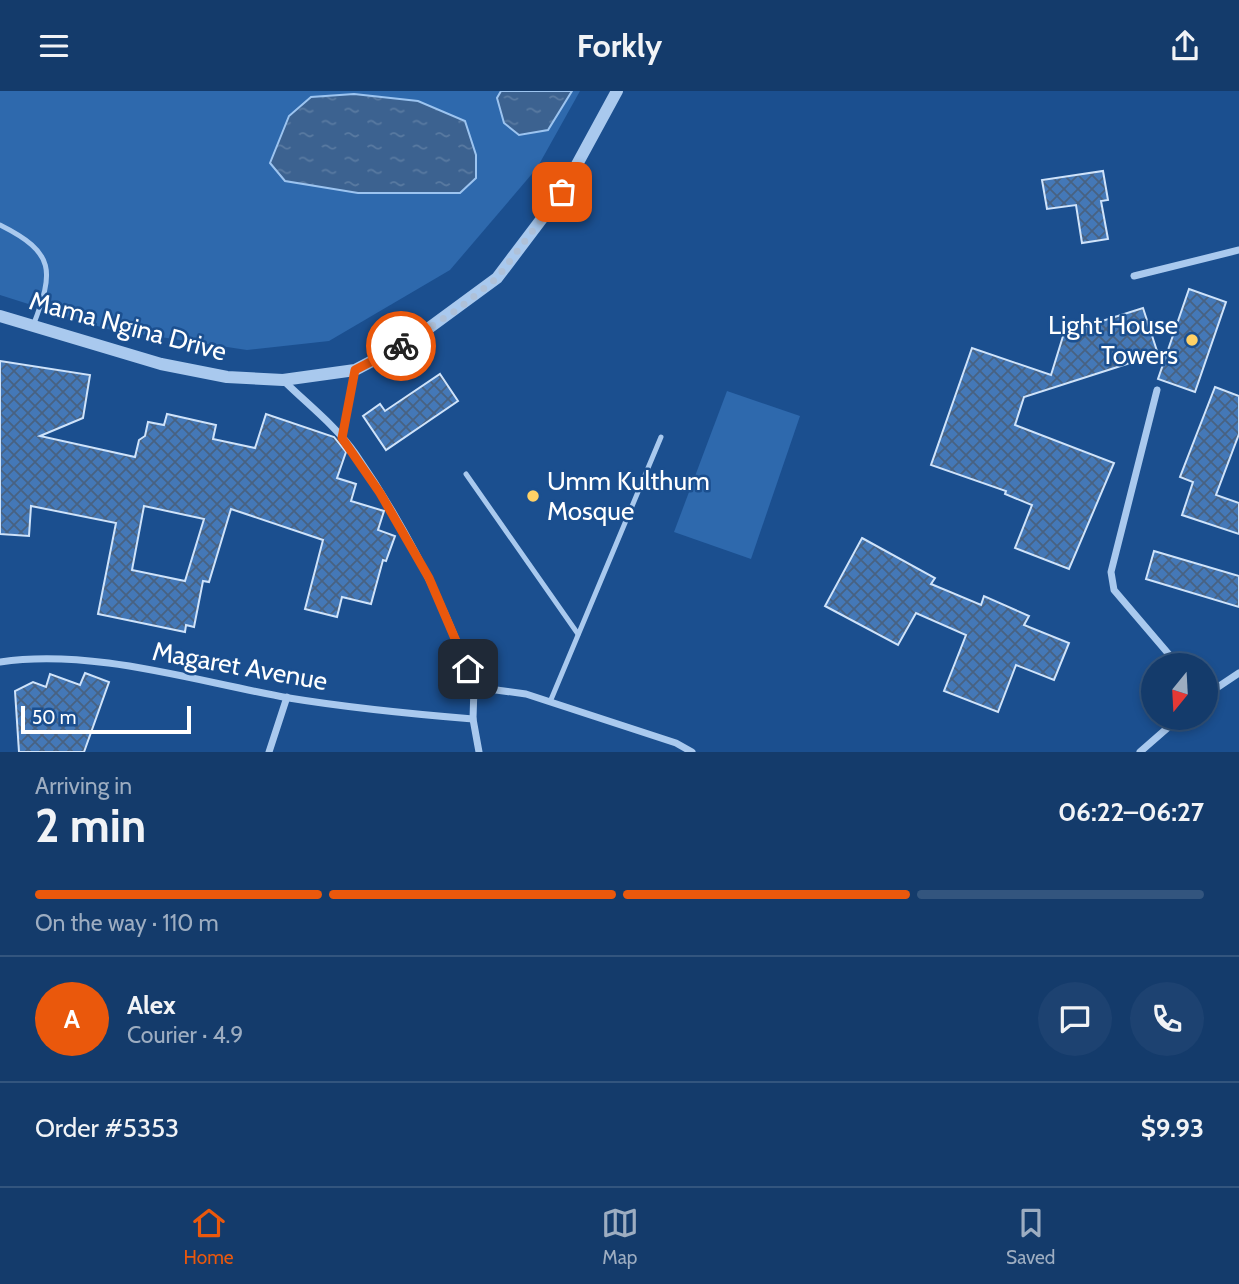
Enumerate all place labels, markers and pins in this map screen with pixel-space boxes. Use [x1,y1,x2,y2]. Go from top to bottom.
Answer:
pin [532,162,592,222]
place label: Light House Towers [1048,309,1178,371]
marker: Light House Towers [1184,332,1200,348]
place label: Umm Kulthum Mosque [547,465,710,527]
marker: Umm Kulthum Mosque [525,488,541,504]
pin [438,639,498,699]

